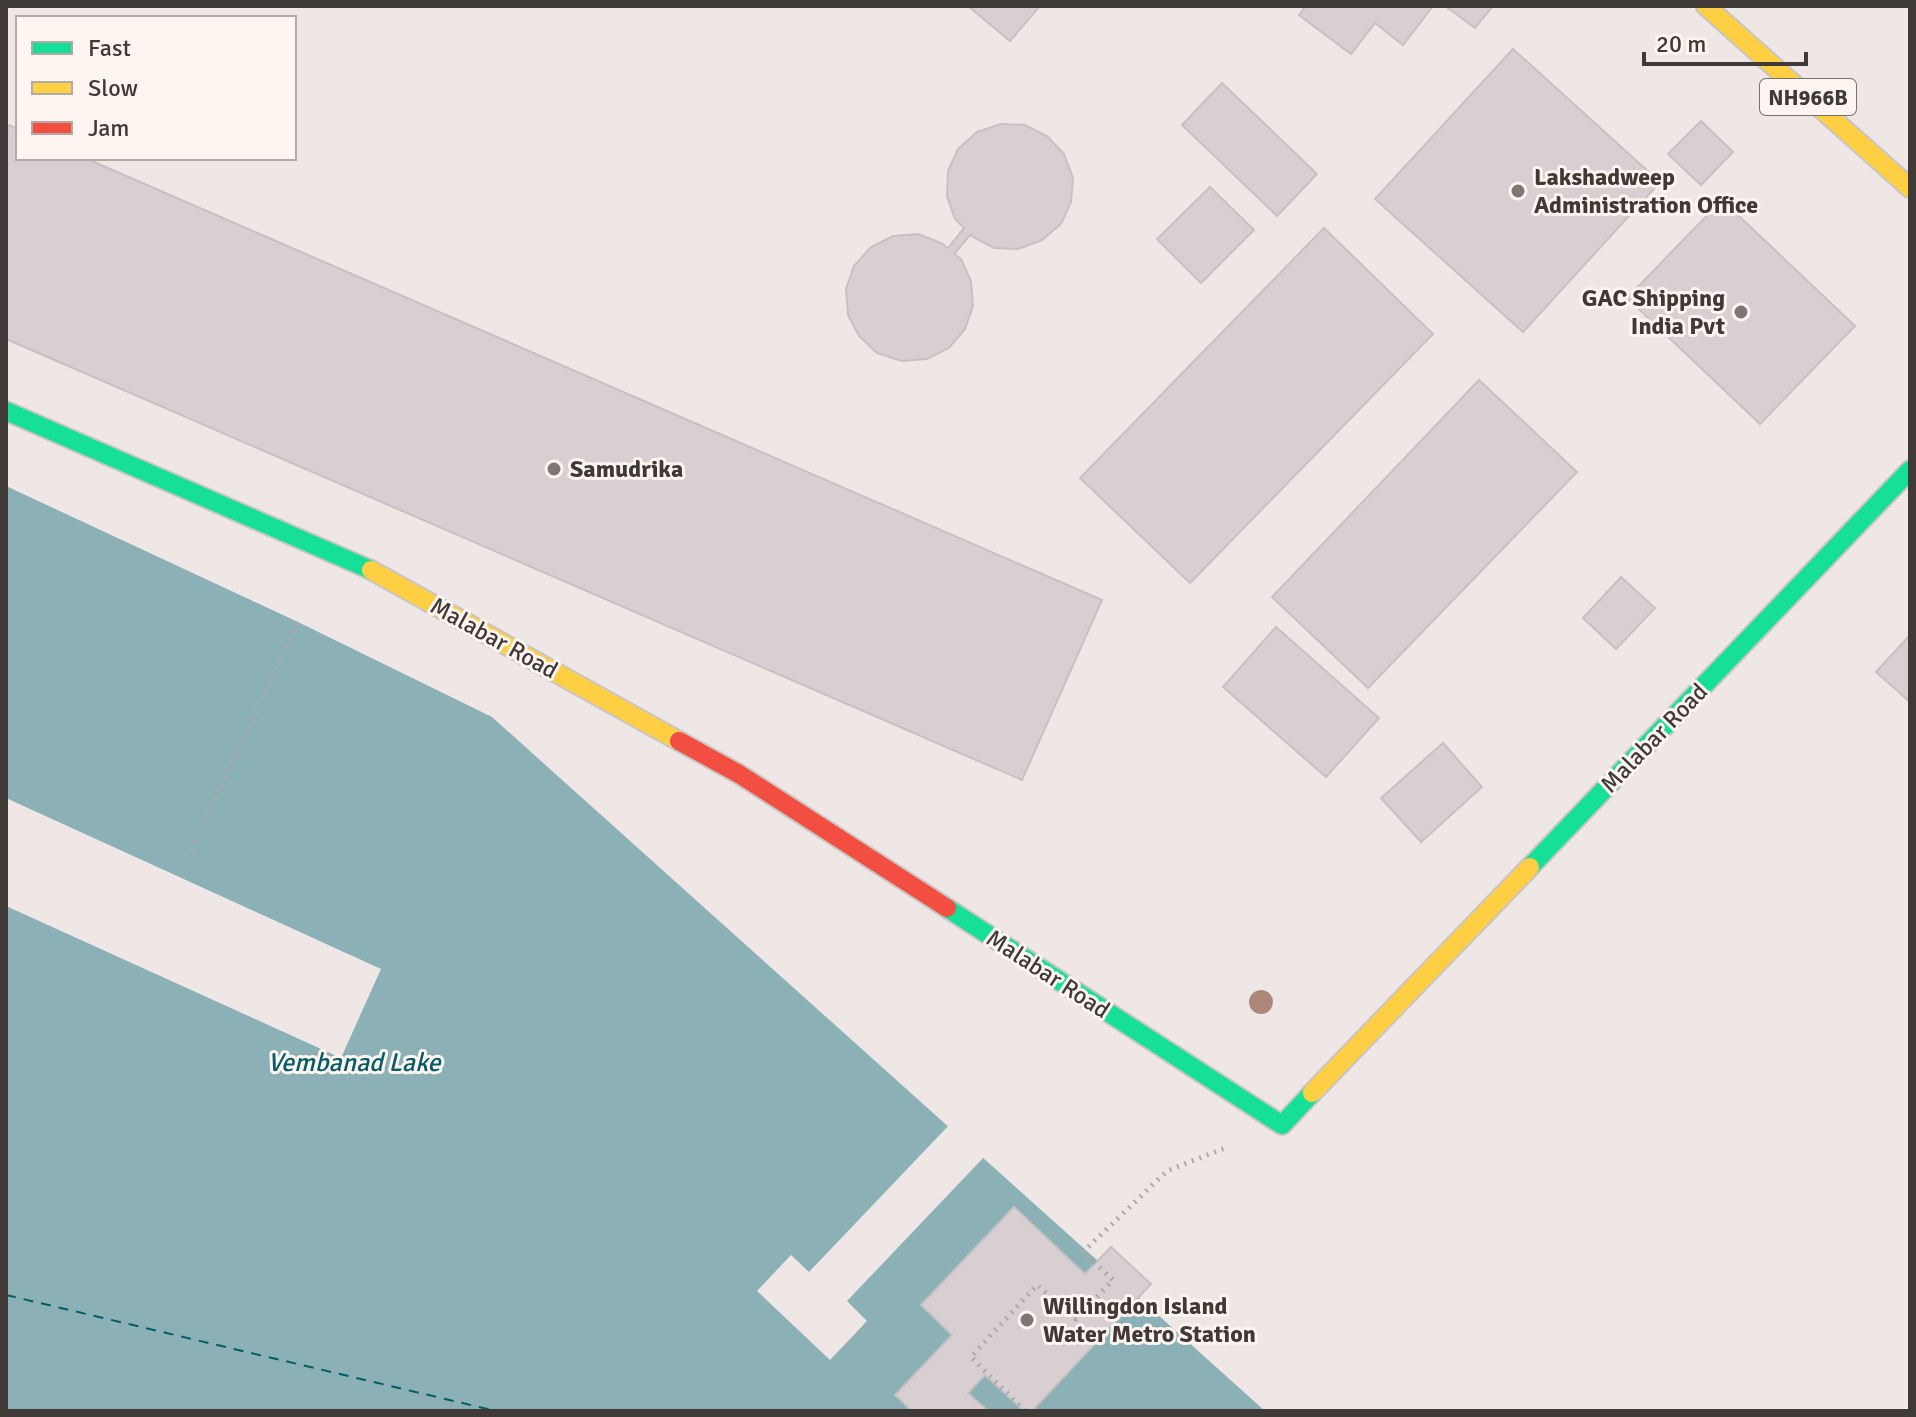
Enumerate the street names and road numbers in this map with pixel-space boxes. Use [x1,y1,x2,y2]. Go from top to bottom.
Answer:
road number: NH966B [1760,79,1856,115]
street label: Malabar Road [425,591,563,685]
street label: Malabar Road [1594,677,1714,799]
street label: Malabar Road [981,923,1115,1025]

